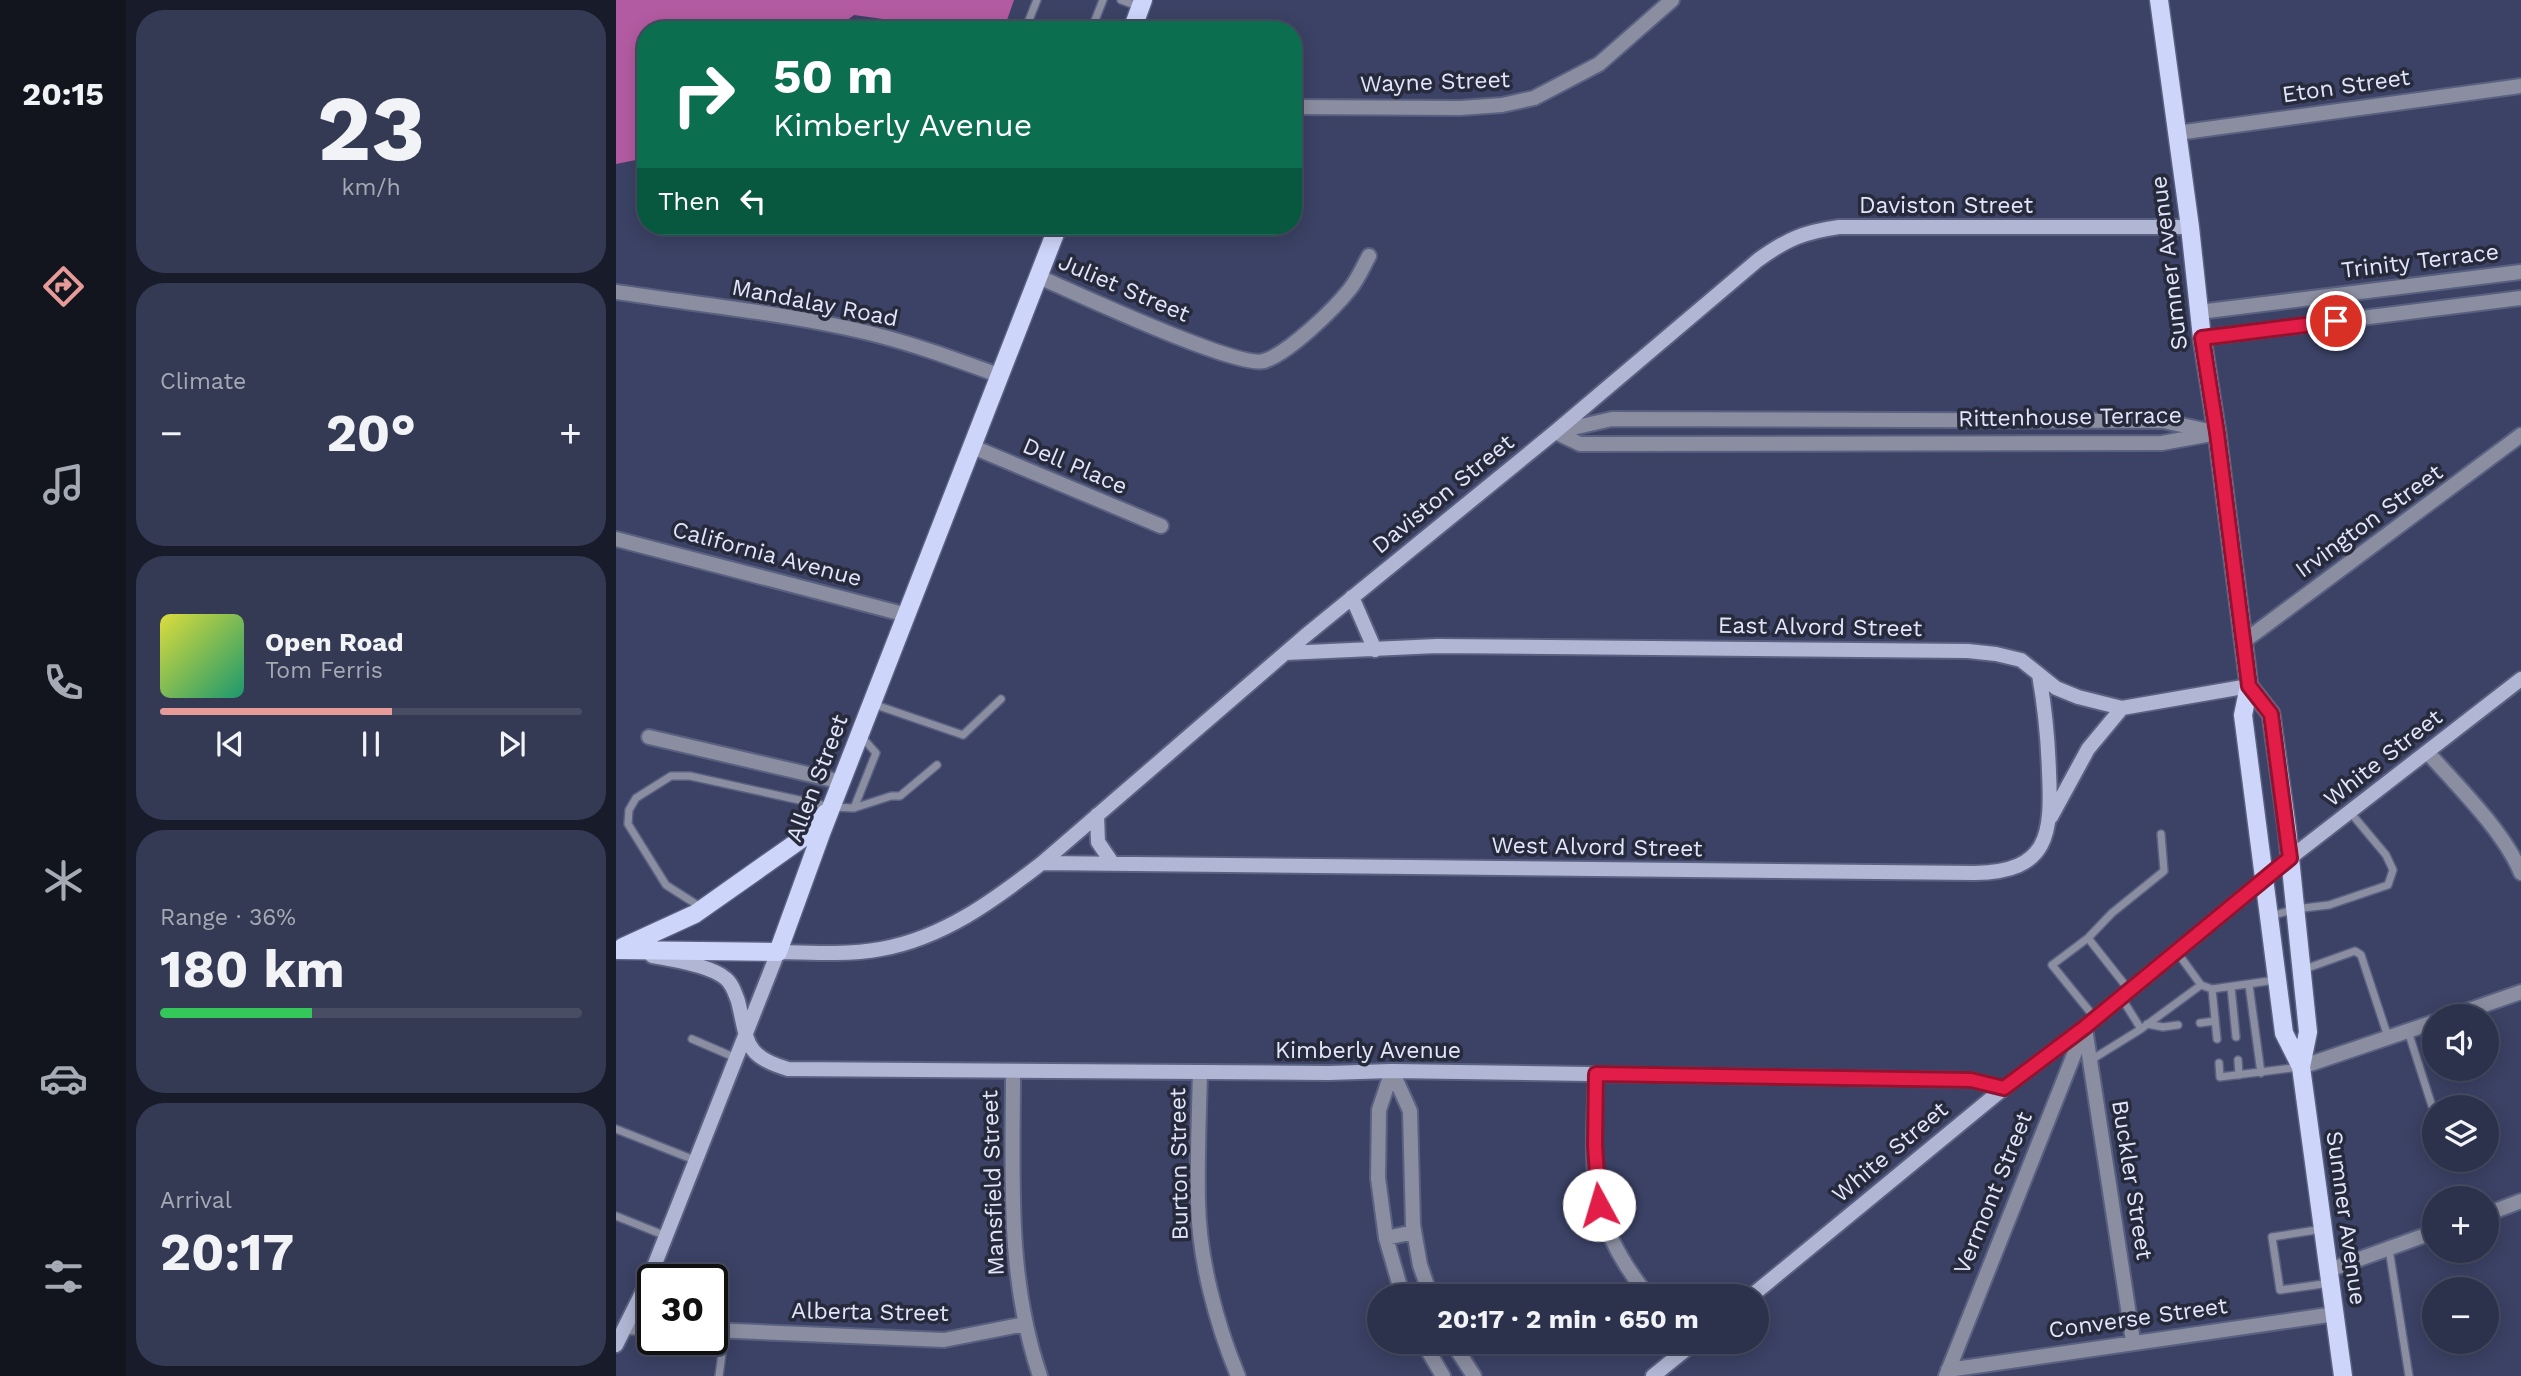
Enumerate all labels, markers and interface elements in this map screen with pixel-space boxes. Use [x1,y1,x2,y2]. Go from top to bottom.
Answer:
text: 50 m [773,47,893,105]
icon: right [658,49,749,140]
street label: Eton Street [2280,64,2412,108]
street label: Wayne Street [1360,66,1511,98]
text: 20:15 [22,75,104,113]
text: 23 [317,75,425,182]
text: Kimberly Avenue [773,106,1032,144]
text: km/h [341,174,401,201]
street label: Sumner Avenue [2145,174,2193,352]
icon: left [734,182,772,220]
text: Then [658,186,720,216]
street label: Daviston Street [1859,192,2033,219]
street label: Trinity Terrace [2340,238,2500,284]
street label: Juliet Street [1054,248,1194,328]
icon: directions [39,262,88,311]
street label: Mandalay Road [730,274,900,332]
pin [2306,291,2366,351]
icon: arrive [2317,302,2355,340]
text: Climate [160,368,246,395]
street label: Rittenhouse Terrace [1958,402,2182,432]
text: 20° [326,403,416,464]
text: − [160,411,183,455]
text: + [559,411,582,455]
street label: Daviston Street [1367,428,1519,559]
street label: Dell Place [1019,432,1131,500]
street label: Irvington Street [2290,458,2448,583]
icon: music [39,460,88,509]
street label: California Avenue [669,516,865,592]
street label: East Alvord Street [1718,612,1923,642]
text: Open Road [265,627,403,657]
text: Tom Ferris [265,657,383,684]
icon: phone [39,658,88,707]
street label: White Street [2319,703,2448,812]
street label: Allen Street [780,710,854,845]
icon: previous [211,725,249,763]
icon: pause [352,725,390,763]
icon: next [493,725,531,763]
street label: West Alvord Street [1491,832,1703,862]
icon: climate [39,856,88,905]
text: Range · 36% [160,904,296,931]
text: 180 km [160,939,345,1000]
map controls [2422,1004,2499,1354]
button: sound [2422,1004,2499,1081]
street label: Kimberly Avenue [1275,1037,1461,1064]
icon: car [39,1054,88,1103]
street label: Burton Street [1164,1087,1194,1241]
street label: Mansfield Street [976,1089,1010,1276]
button: layers [2422,1095,2499,1172]
street label: White Street [1827,1096,1954,1208]
street label: Buckler Street [2106,1098,2158,1262]
street label: Vermont Street [1948,1107,2038,1278]
street label: Sumner Avenue [2320,1129,2372,1307]
position arrow [1562,1168,1636,1242]
button: + [2422,1186,2499,1263]
text: Arrival [160,1187,232,1214]
text: 20:17 [160,1222,294,1283]
icon: filters [39,1252,88,1301]
speed limit sign: 30 [637,1264,728,1355]
button: − [2422,1277,2499,1354]
street label: Converse Street [2047,1292,2229,1344]
street label: Alberta Street [791,1297,949,1327]
text: 20:17 · 2 min · 650 m [1437,1304,1699,1334]

